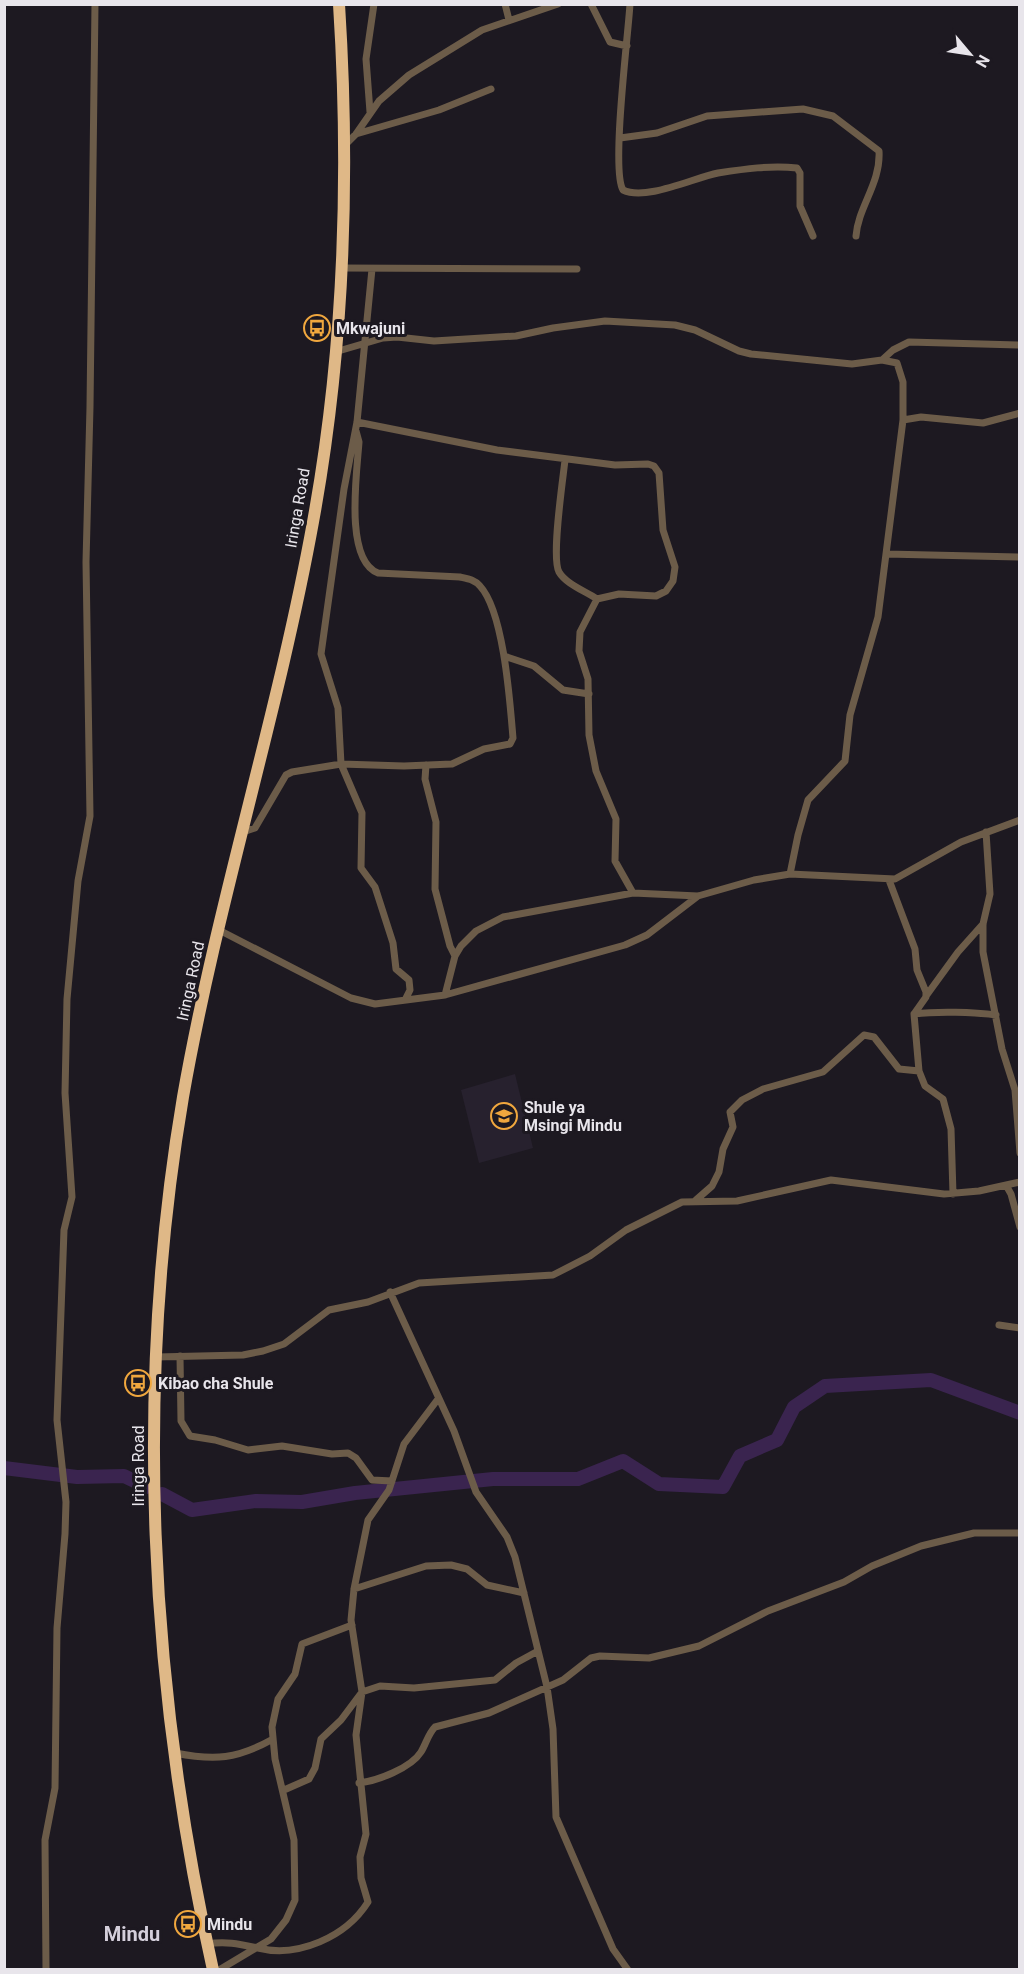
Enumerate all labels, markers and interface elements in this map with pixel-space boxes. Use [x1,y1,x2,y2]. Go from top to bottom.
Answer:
north arrow [940,24,1000,84]
text: N [972,51,994,71]
bus stop icon: Mkwajuni [302,313,332,343]
place label: Mkwajuni [336,319,405,338]
street label: Iringa Road [281,467,314,550]
street label: Iringa Road [173,940,208,1023]
place label: Shule ya Msingi Mindu [524,1098,622,1135]
school or university icon: Shule ya Msingi Mindu [489,1101,519,1131]
bus stop icon: Kibao cha Shule [123,1368,153,1398]
place label: Kibao cha Shule [158,1374,274,1393]
street label: Iringa Road [129,1426,148,1506]
bus stop icon: Mindu [173,1909,203,1939]
place label: Mindu [207,1915,252,1934]
district label: Mindu [104,1922,160,1946]

